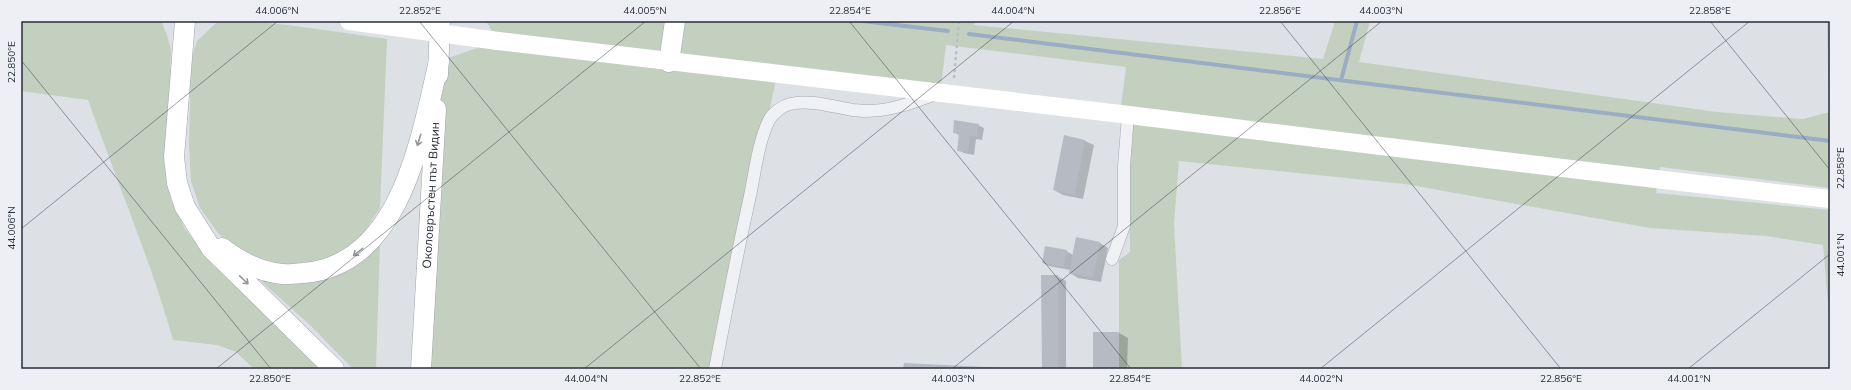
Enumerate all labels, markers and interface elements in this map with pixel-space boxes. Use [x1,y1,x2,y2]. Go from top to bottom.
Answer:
text: 44.006°N [255,4,299,17]
text: 22.852°E [399,4,441,17]
text: 44.005°N [623,4,667,17]
text: 22.854°E [829,4,871,17]
text: 44.004°N [991,4,1035,17]
text: 22.856°E [1259,4,1301,17]
text: 44.003°N [1359,4,1403,17]
text: 22.858°E [1689,4,1731,17]
text: 22.850°E [5,41,18,83]
street label: Околовръстен път Видин [419,122,442,269]
one-way arrow [415,133,422,146]
text: 22.858°E [1834,147,1847,189]
text: 44.006°N [5,206,18,250]
text: 44.001°N [1834,233,1847,277]
one-way arrow [352,247,363,256]
one-way arrow [239,276,249,285]
text: 22.850°E [249,372,291,385]
text: 44.004°N [564,372,608,385]
text: 22.852°E [679,372,721,385]
text: 44.003°N [931,372,975,385]
text: 22.854°E [1109,372,1151,385]
text: 44.002°N [1299,372,1343,385]
text: 22.856°E [1540,372,1582,385]
text: 44.001°N [1667,372,1711,385]

